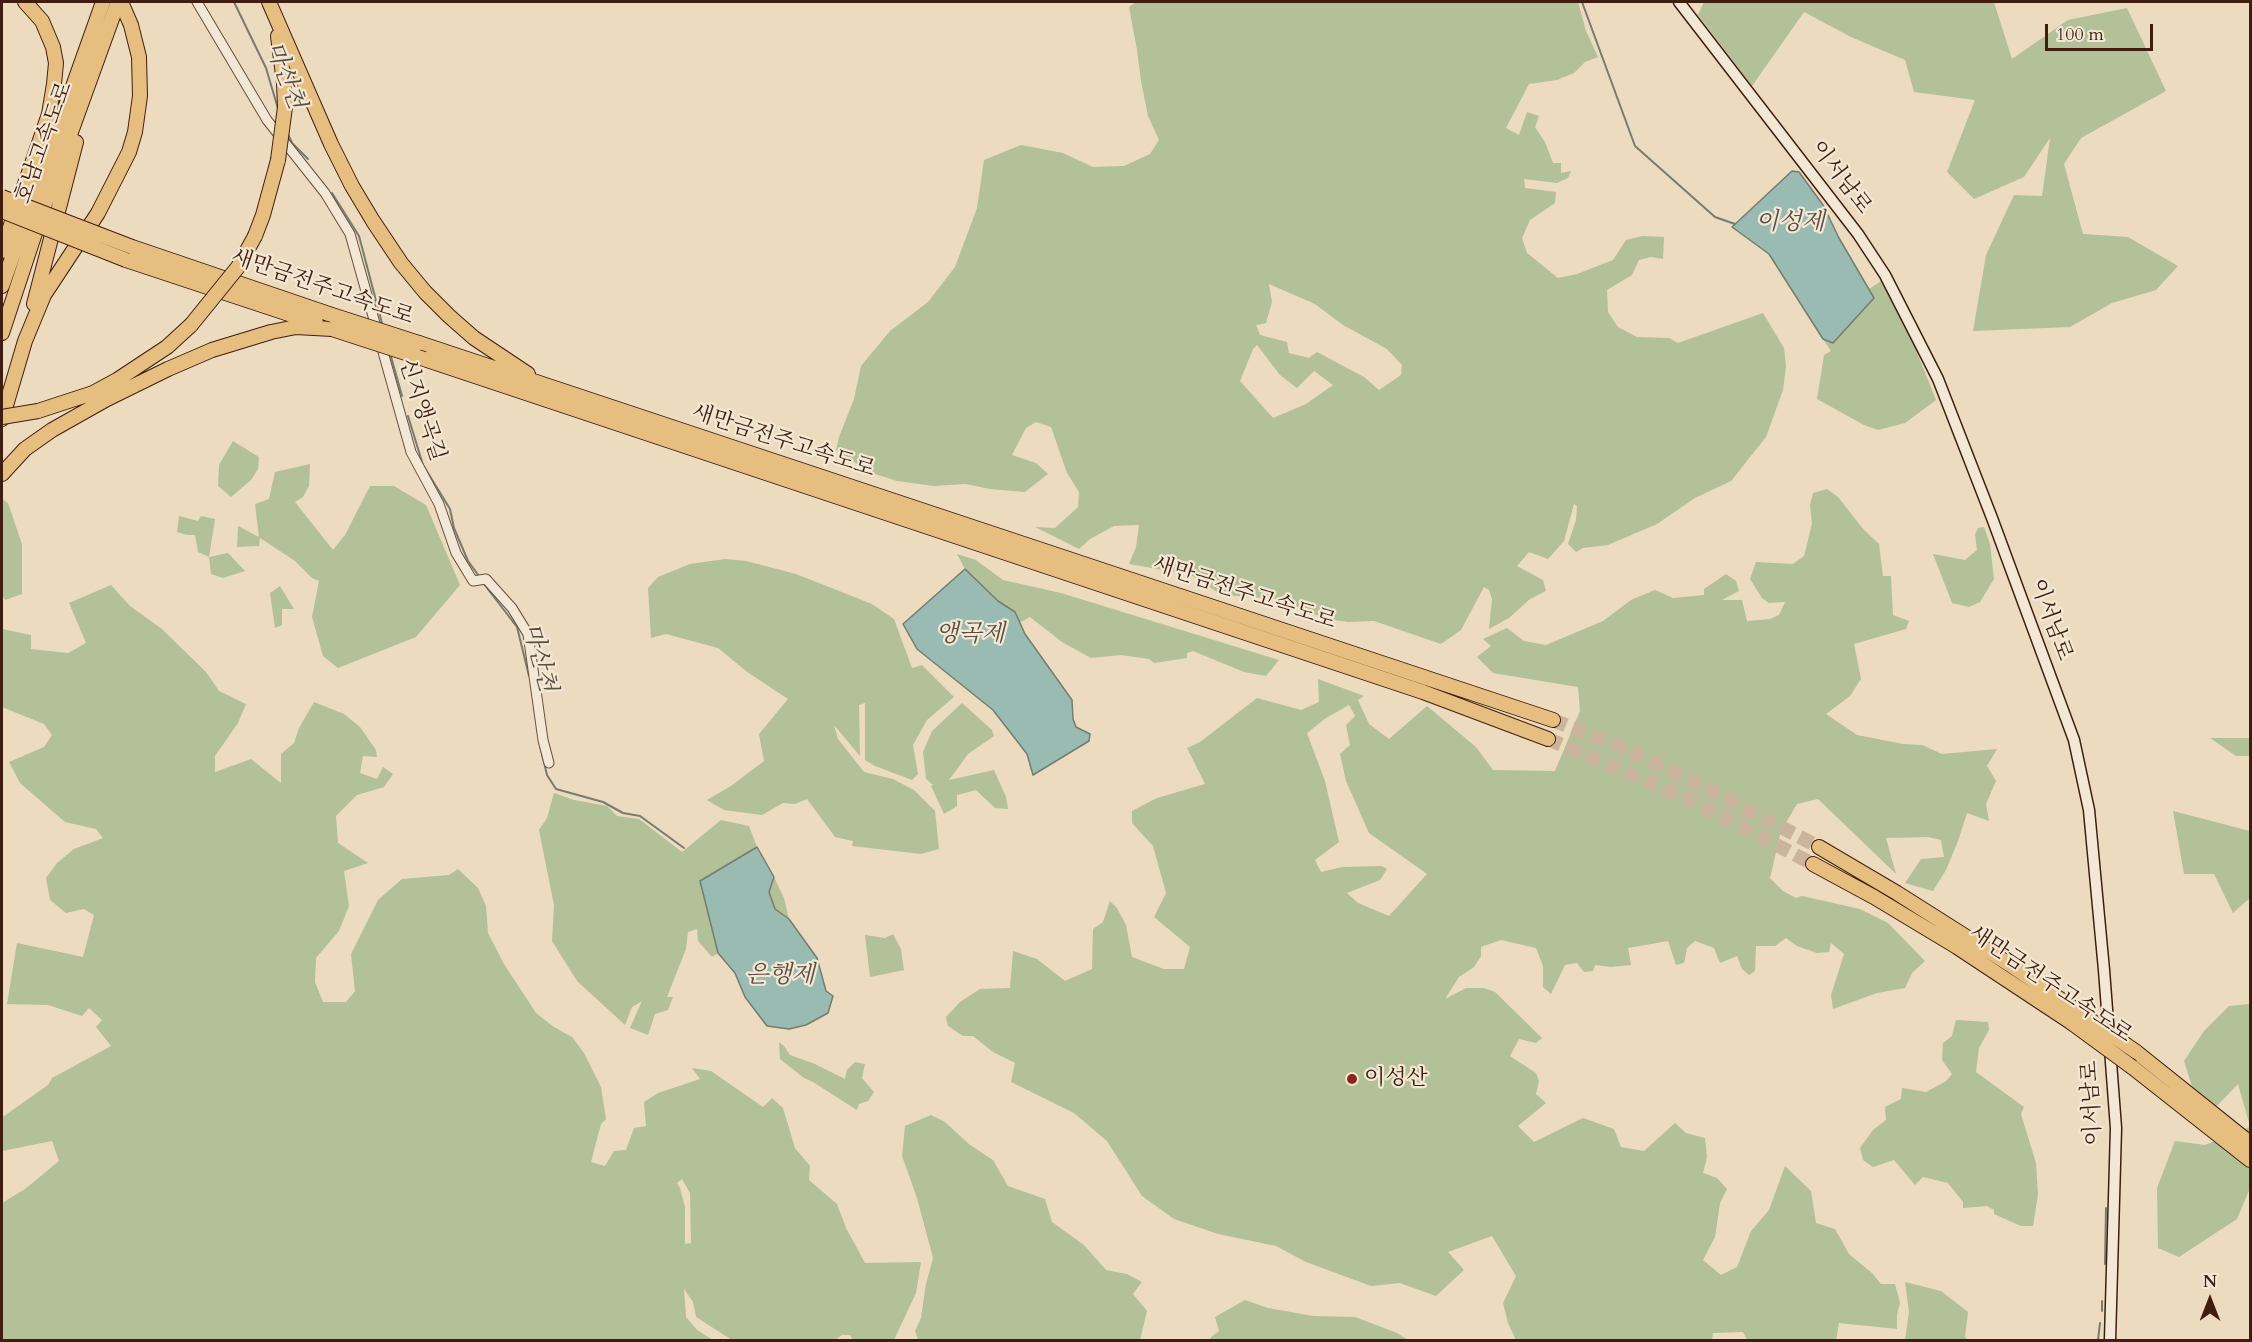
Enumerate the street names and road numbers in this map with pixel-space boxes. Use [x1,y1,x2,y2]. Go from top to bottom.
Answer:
street label: 호남고속도로 [11,79,79,207]
street label: 이서남로 [1804,136,1876,220]
street label: 새만금전주고속도로 [227,244,417,332]
street label: 신지앵곡길 [392,355,450,465]
street label: 새만금전주고속도로 [688,400,878,484]
street label: 새만금전주고속도로 [1149,552,1339,636]
street label: 이서남로 [2023,576,2077,664]
street label: 새만금전주고속도로 [1963,921,2137,1049]
street label: 이서남로 [2078,1060,2108,1146]

